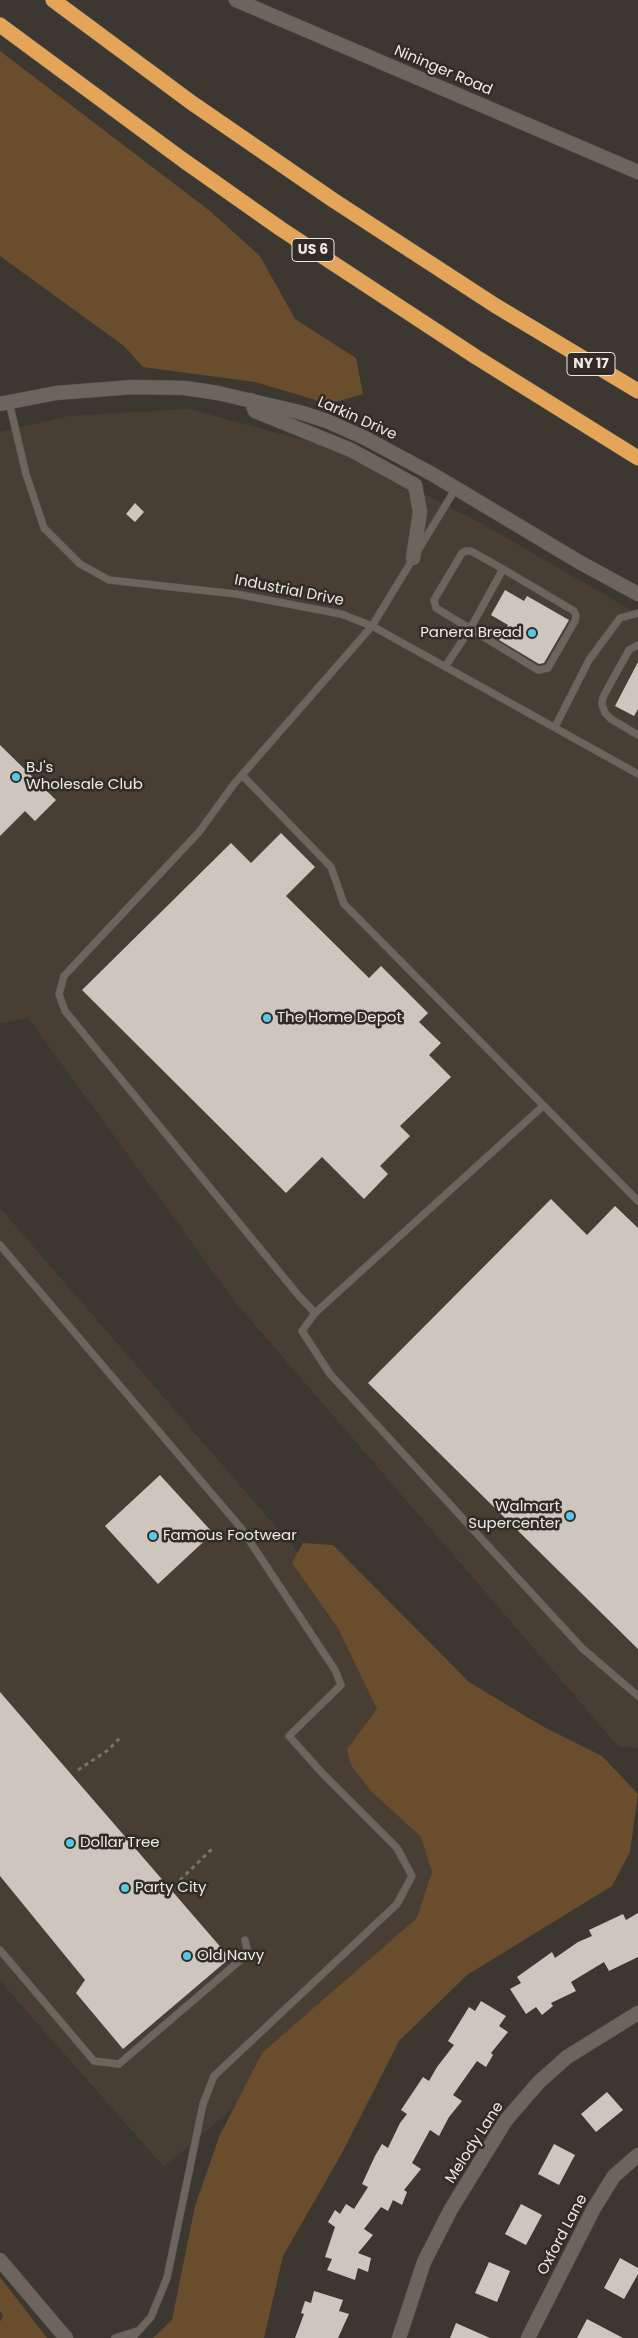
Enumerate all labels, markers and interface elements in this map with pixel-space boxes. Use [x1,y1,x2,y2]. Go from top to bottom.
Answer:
street label: Nininger Road [391,42,495,100]
road number: US 6 [292,238,334,262]
road number: NY 17 [567,352,615,376]
street label: Larkin Drive [315,394,399,444]
street label: Industrial Drive [233,572,345,610]
place label: Panera Bread [420,624,522,642]
marker: Panera Bread [526,627,538,639]
place label: BJ's Wholesale Club [26,759,143,794]
marker: BJ's Wholesale Club [10,771,22,783]
place label: The Home Depot [277,1009,402,1027]
marker: The Home Depot [261,1012,273,1024]
place label: Walmart Supercenter [468,1498,560,1533]
marker: Walmart Supercenter [564,1510,576,1522]
place label: Famous Footwear [163,1527,297,1545]
marker: Famous Footwear [147,1530,159,1542]
place label: Dollar Tree [80,1834,160,1852]
marker: Dollar Tree [64,1837,76,1849]
place label: Party City [135,1879,207,1897]
marker: Party City [119,1882,131,1894]
place label: Old Navy [197,1947,264,1965]
marker: Old Navy [181,1950,193,1962]
street label: Melody Lane [442,2099,508,2187]
street label: Oxford Lane [534,2192,592,2278]

